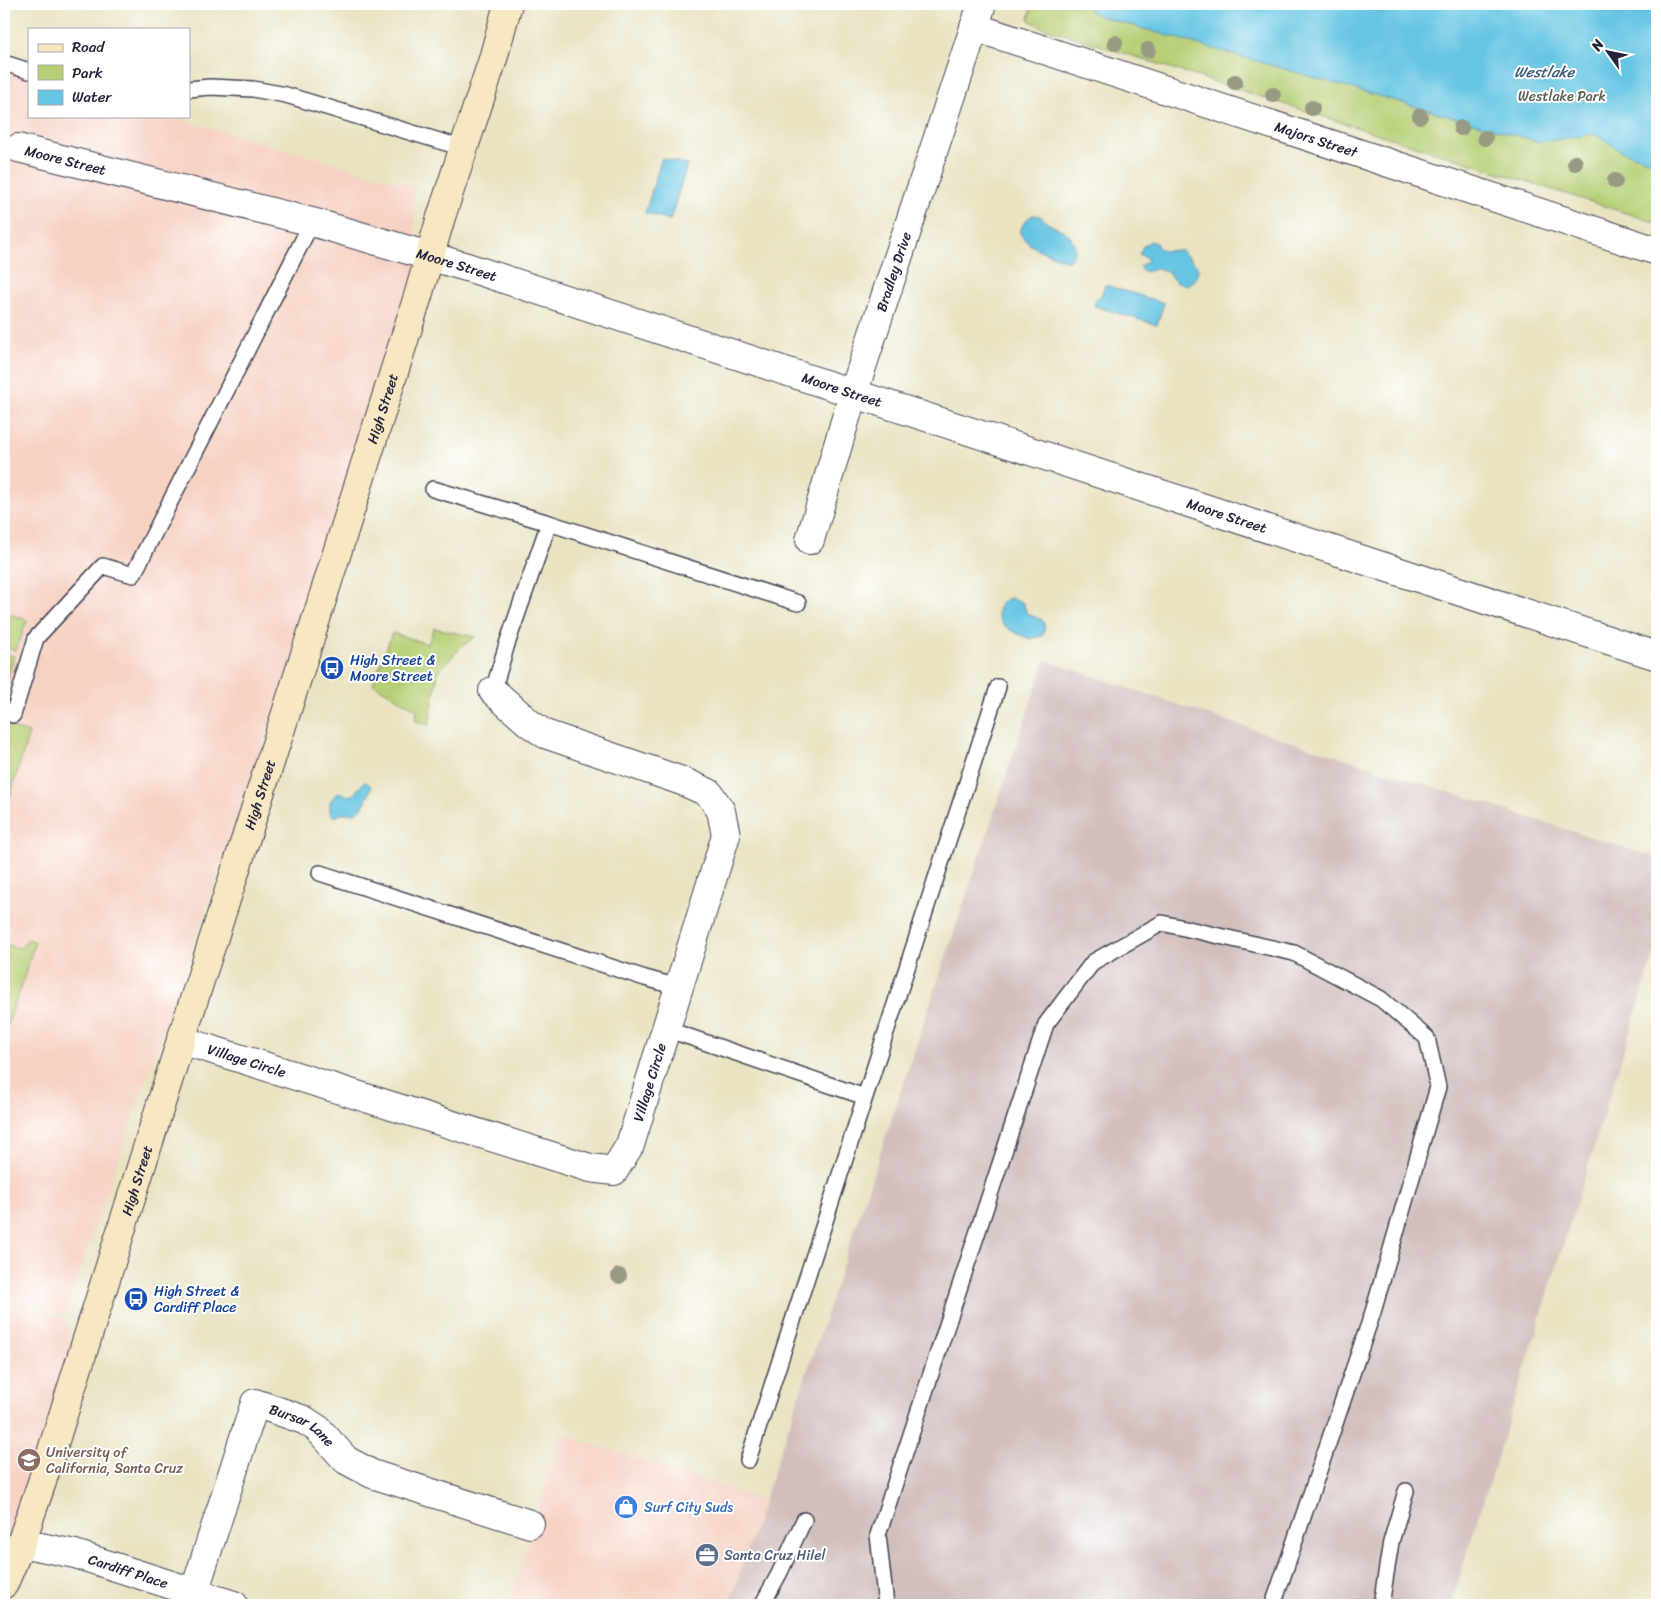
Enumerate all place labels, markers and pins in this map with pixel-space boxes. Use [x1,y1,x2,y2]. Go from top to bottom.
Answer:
place label: High Street & Moore Street [350,648,435,689]
bus stop icon: High Street & Moore Street [319,655,345,681]
place label: High Street & Cardiff Place [154,1279,239,1320]
bus stop icon: High Street & Cardiff Place [123,1286,149,1312]
place label: University of California, Santa Cruz [46,1440,183,1481]
school or university icon: University of California, Santa Cruz [16,1447,42,1473]
shop icon: Surf City Suds [613,1494,639,1520]
place label: Surf City Suds [644,1495,733,1520]
office icon: Santa Cruz Hilel [694,1542,720,1568]
place label: Santa Cruz Hilel [724,1543,826,1568]

